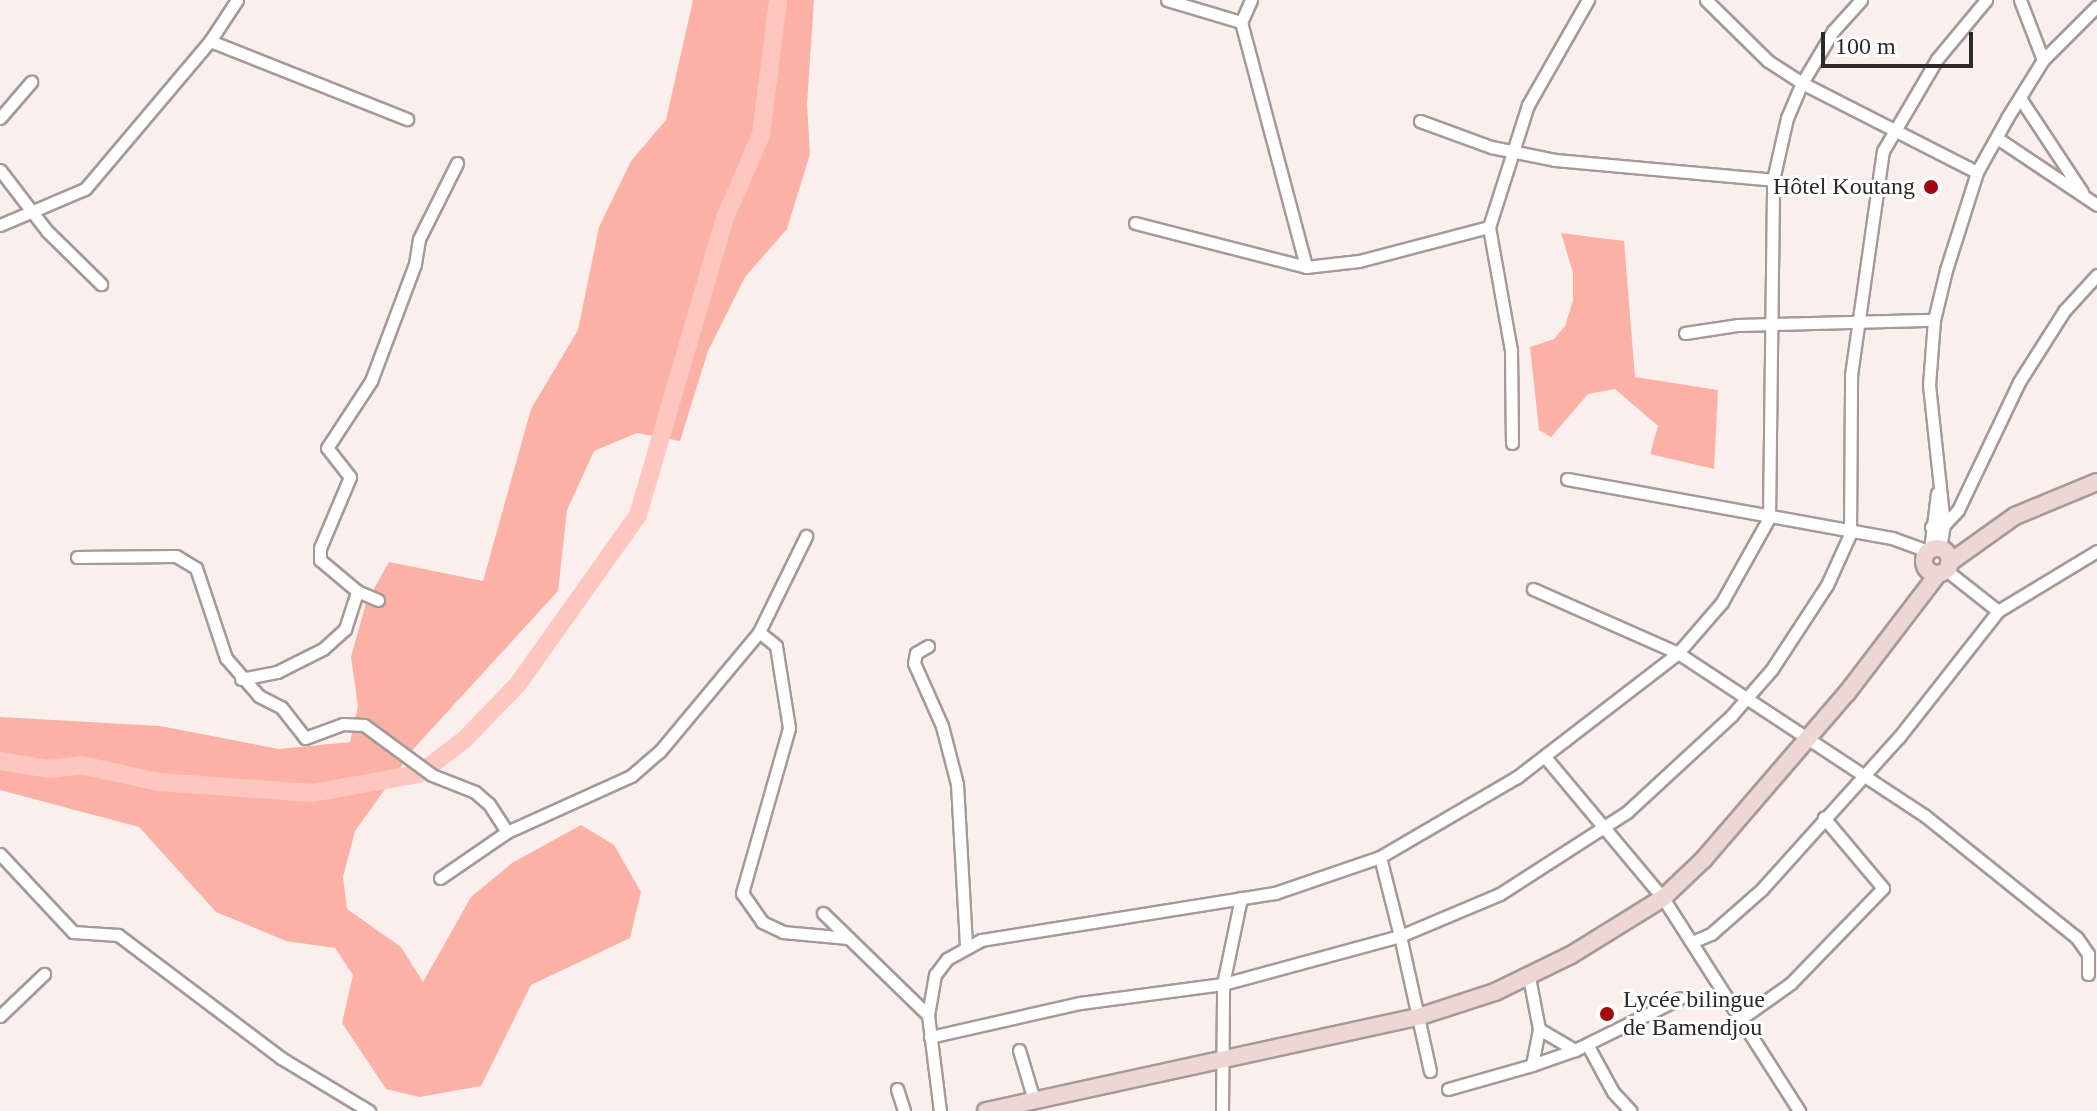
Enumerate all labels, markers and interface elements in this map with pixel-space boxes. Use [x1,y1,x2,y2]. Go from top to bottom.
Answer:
scale bar [1825,16,1977,66]
text: 100 m [1835,33,1896,59]
place label: Hôtel Koutang [1773,173,1915,201]
marker: Hôtel Koutang [1922,178,1940,196]
place label: Lycée bilingue de Bamendjou [1623,986,1765,1042]
marker: Lycée bilingue de Bamendjou [1598,1005,1616,1023]

